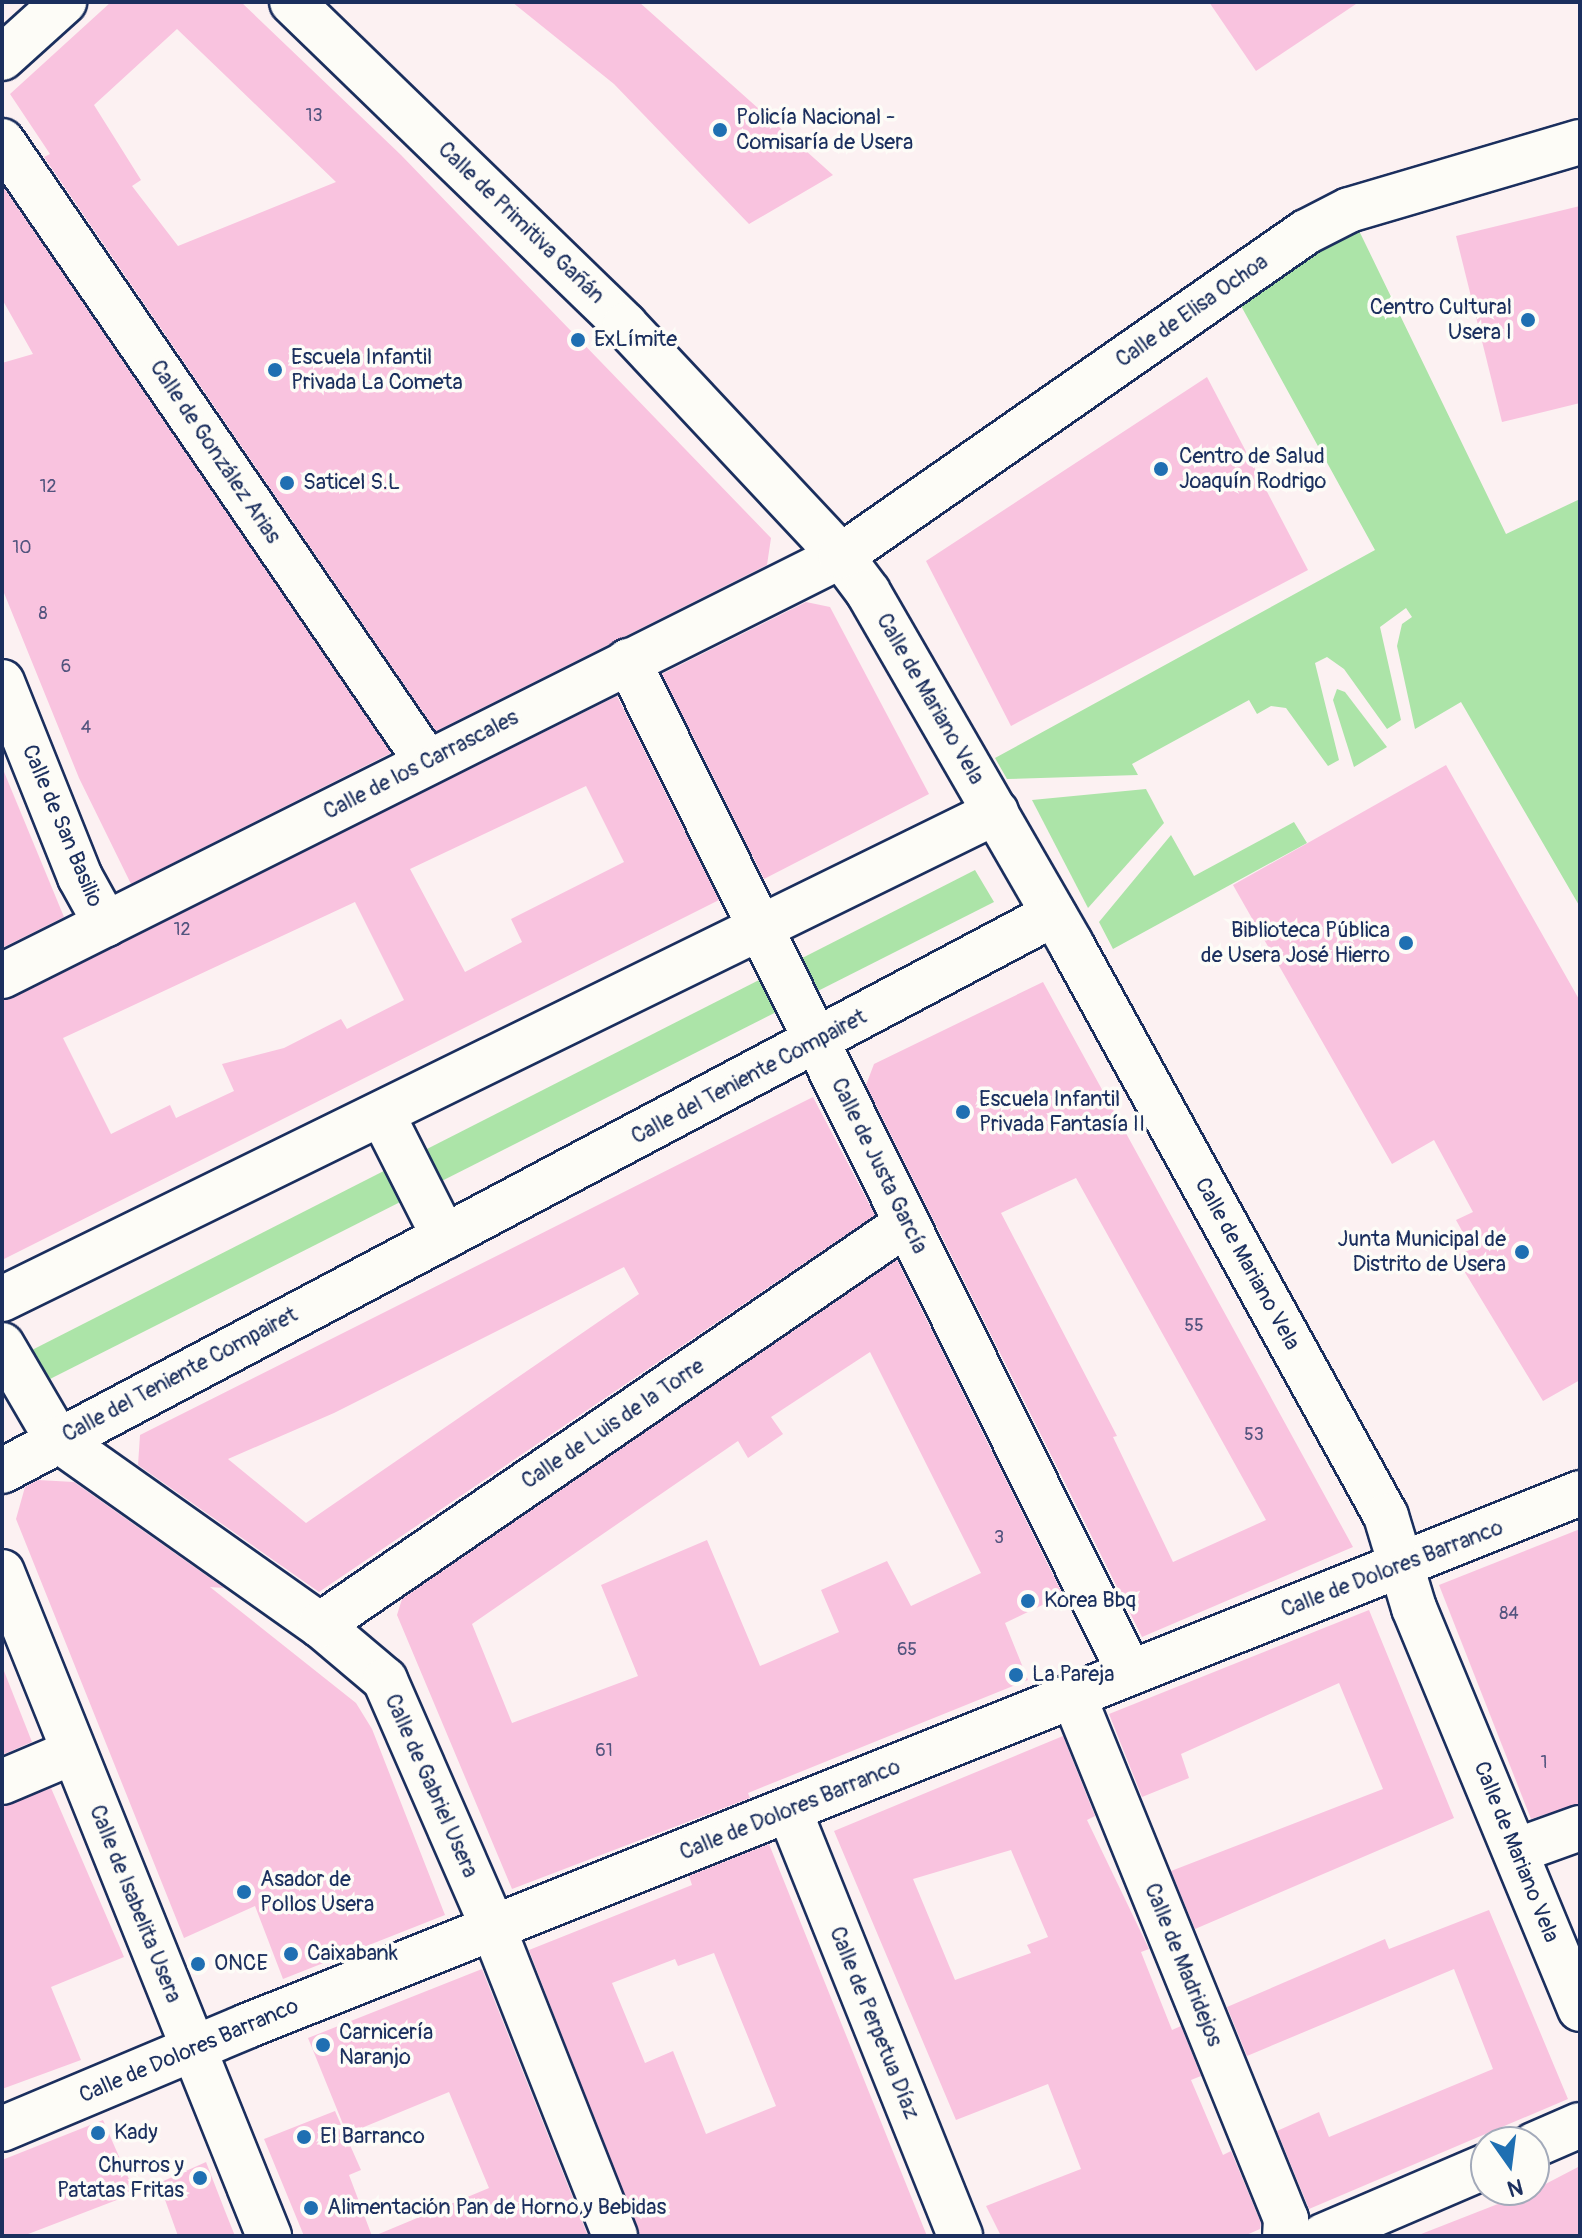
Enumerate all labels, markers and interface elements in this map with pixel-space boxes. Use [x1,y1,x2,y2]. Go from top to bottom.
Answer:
place label: Policía Nacional - Comisaría de Usera [736,104,913,156]
house number: 13 [305,105,323,127]
marker: Policía Nacional - Comisaría de Usera [711,121,729,139]
street label: Calle de Primitiva Gañán [432,137,610,309]
street label: Calle de Elisa Ochoa [1111,249,1273,373]
place label: Centro Cultural Usera I [1370,294,1512,346]
marker: Centro Cultural Usera I [1519,311,1537,329]
place label: ExLímite [594,327,677,353]
marker: ExLímite [569,331,587,349]
place label: Escuela Infantil Privada La Cometa [291,344,463,396]
street label: Calle de González Arias [144,355,286,549]
marker: Escuela Infantil Privada La Cometa [266,361,284,379]
place label: Centro de Salud Joaquín Rodrigo [1179,443,1326,494]
marker: Centro de Salud Joaquín Rodrigo [1150,458,1172,480]
place label: Saticel S.L [303,470,400,496]
marker: Saticel S.L [278,474,296,492]
house number: 12 [39,476,57,498]
house number: 10 [12,537,32,559]
house number: 8 [38,603,48,625]
street label: Calle de Mariano Vela [870,609,990,789]
house number: 6 [61,656,71,678]
street label: Calle de los Carrascales [319,704,523,826]
house number: 4 [81,717,91,739]
street label: Calle de San Basilio [16,741,108,911]
place label: Biblioteca Pública de Usera José Hierro [1201,917,1390,968]
house number: 12 [173,919,191,941]
marker: Biblioteca Pública de Usera José Hierro [1397,934,1415,952]
street label: Calle del Teniente Compairet [627,1004,871,1150]
street label: Calle de Justa García [825,1074,933,1258]
place label: Escuela Infantil Privada Fantasía II [979,1086,1145,1138]
marker: Escuela Infantil Privada Fantasía II [954,1103,972,1121]
street label: Calle de Mariano Vela [1189,1173,1305,1355]
place label: Junta Municipal de Distrito de Usera [1337,1226,1506,1278]
marker: Junta Municipal de Distrito de Usera [1513,1243,1531,1261]
street label: Calle del Teniente Compairet [58,1302,302,1448]
house number: 55 [1184,1315,1204,1337]
street label: Calle de Luis de la Torre [517,1353,709,1495]
house number: 53 [1244,1424,1264,1446]
street label: Calle de Dolores Barranco [1277,1514,1507,1624]
house number: 3 [994,1527,1004,1549]
place label: Korea Bbq [1044,1588,1136,1614]
marker: Korea Bbq [1019,1592,1037,1610]
house number: 84 [1499,1603,1519,1625]
house number: 65 [897,1639,917,1661]
place label: La Pareja [1032,1662,1114,1688]
marker: La Pareja [1007,1666,1025,1684]
street label: Calle de Gabriel Usera [379,1690,483,1882]
house number: 61 [595,1740,613,1762]
house number: 1 [1540,1752,1548,1774]
street label: Calle de Dolores Barranco [676,1754,904,1866]
street label: Calle de Mariano Vela [1468,1758,1564,1946]
street label: Calle de Isabelita Usera [83,1801,187,2007]
place label: Asador de Pollos Usera [260,1866,374,1918]
street label: Calle de Madridejos [1138,1880,1228,2050]
marker: Asador de Pollos Usera [235,1883,253,1901]
street label: Calle de Perpetua Díaz [823,1923,925,2123]
place label: Caixabank [307,1941,398,1967]
marker: Caixabank [282,1945,300,1963]
place label: ONCE [214,1951,268,1977]
marker: ONCE [189,1955,207,1973]
street label: Calle de Dolores Barranco [75,1993,303,2109]
place label: Carnicería Naranjo [339,2019,433,2070]
marker: Carnicería Naranjo [314,2036,332,2054]
place label: Kady [114,2120,158,2146]
marker: Kady [89,2124,107,2142]
place label: El Barranco [320,2124,425,2150]
north arrow [1470,2126,1550,2206]
marker: El Barranco [295,2128,313,2146]
place label: Churros y Patatas Fritas [57,2152,184,2204]
marker: Churros y Patatas Fritas [191,2169,209,2187]
text: N [1505,2172,1526,2203]
place label: Alimentación Pan de Horno y Bebidas [327,2195,666,2221]
marker: Alimentación Pan de Horno y Bebidas [302,2199,320,2217]

